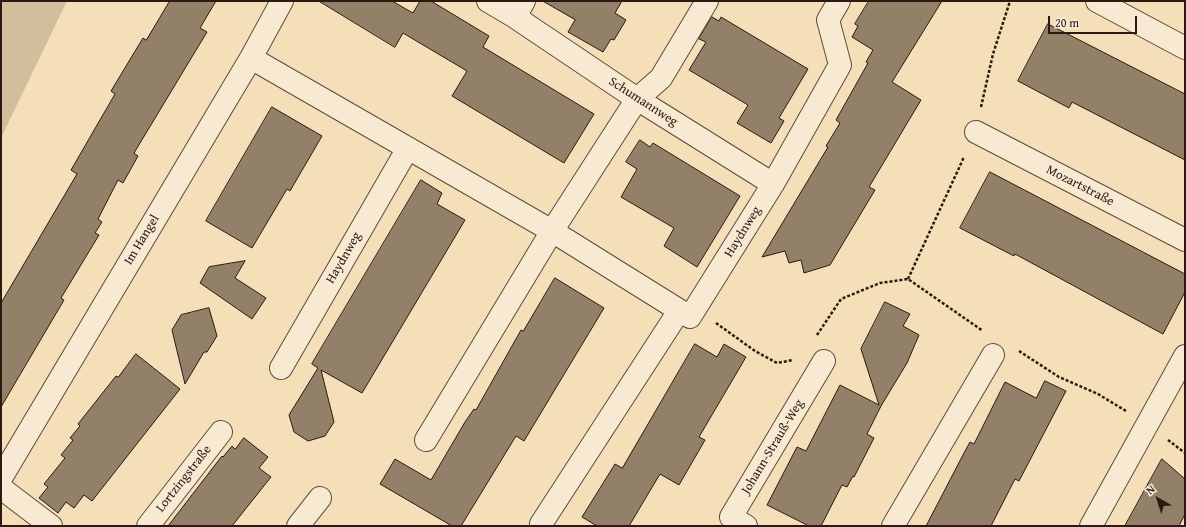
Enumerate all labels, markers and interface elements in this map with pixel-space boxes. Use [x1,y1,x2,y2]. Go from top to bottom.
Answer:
scale bar [1050,8,1139,34]
text: 20 m [1055,14,1079,31]
street label: Schumannweg [606,74,680,130]
street label: Mozartstraße [1044,162,1116,210]
street label: Haydnweg [721,204,765,260]
street label: Im Hangel [121,212,163,268]
street label: Haydnweg [323,229,365,287]
street label: Johann-Strauß-Weg [739,397,807,497]
street label: Lortzingstraße [153,442,215,516]
north arrow [1138,479,1178,519]
text: N [1143,481,1158,498]

